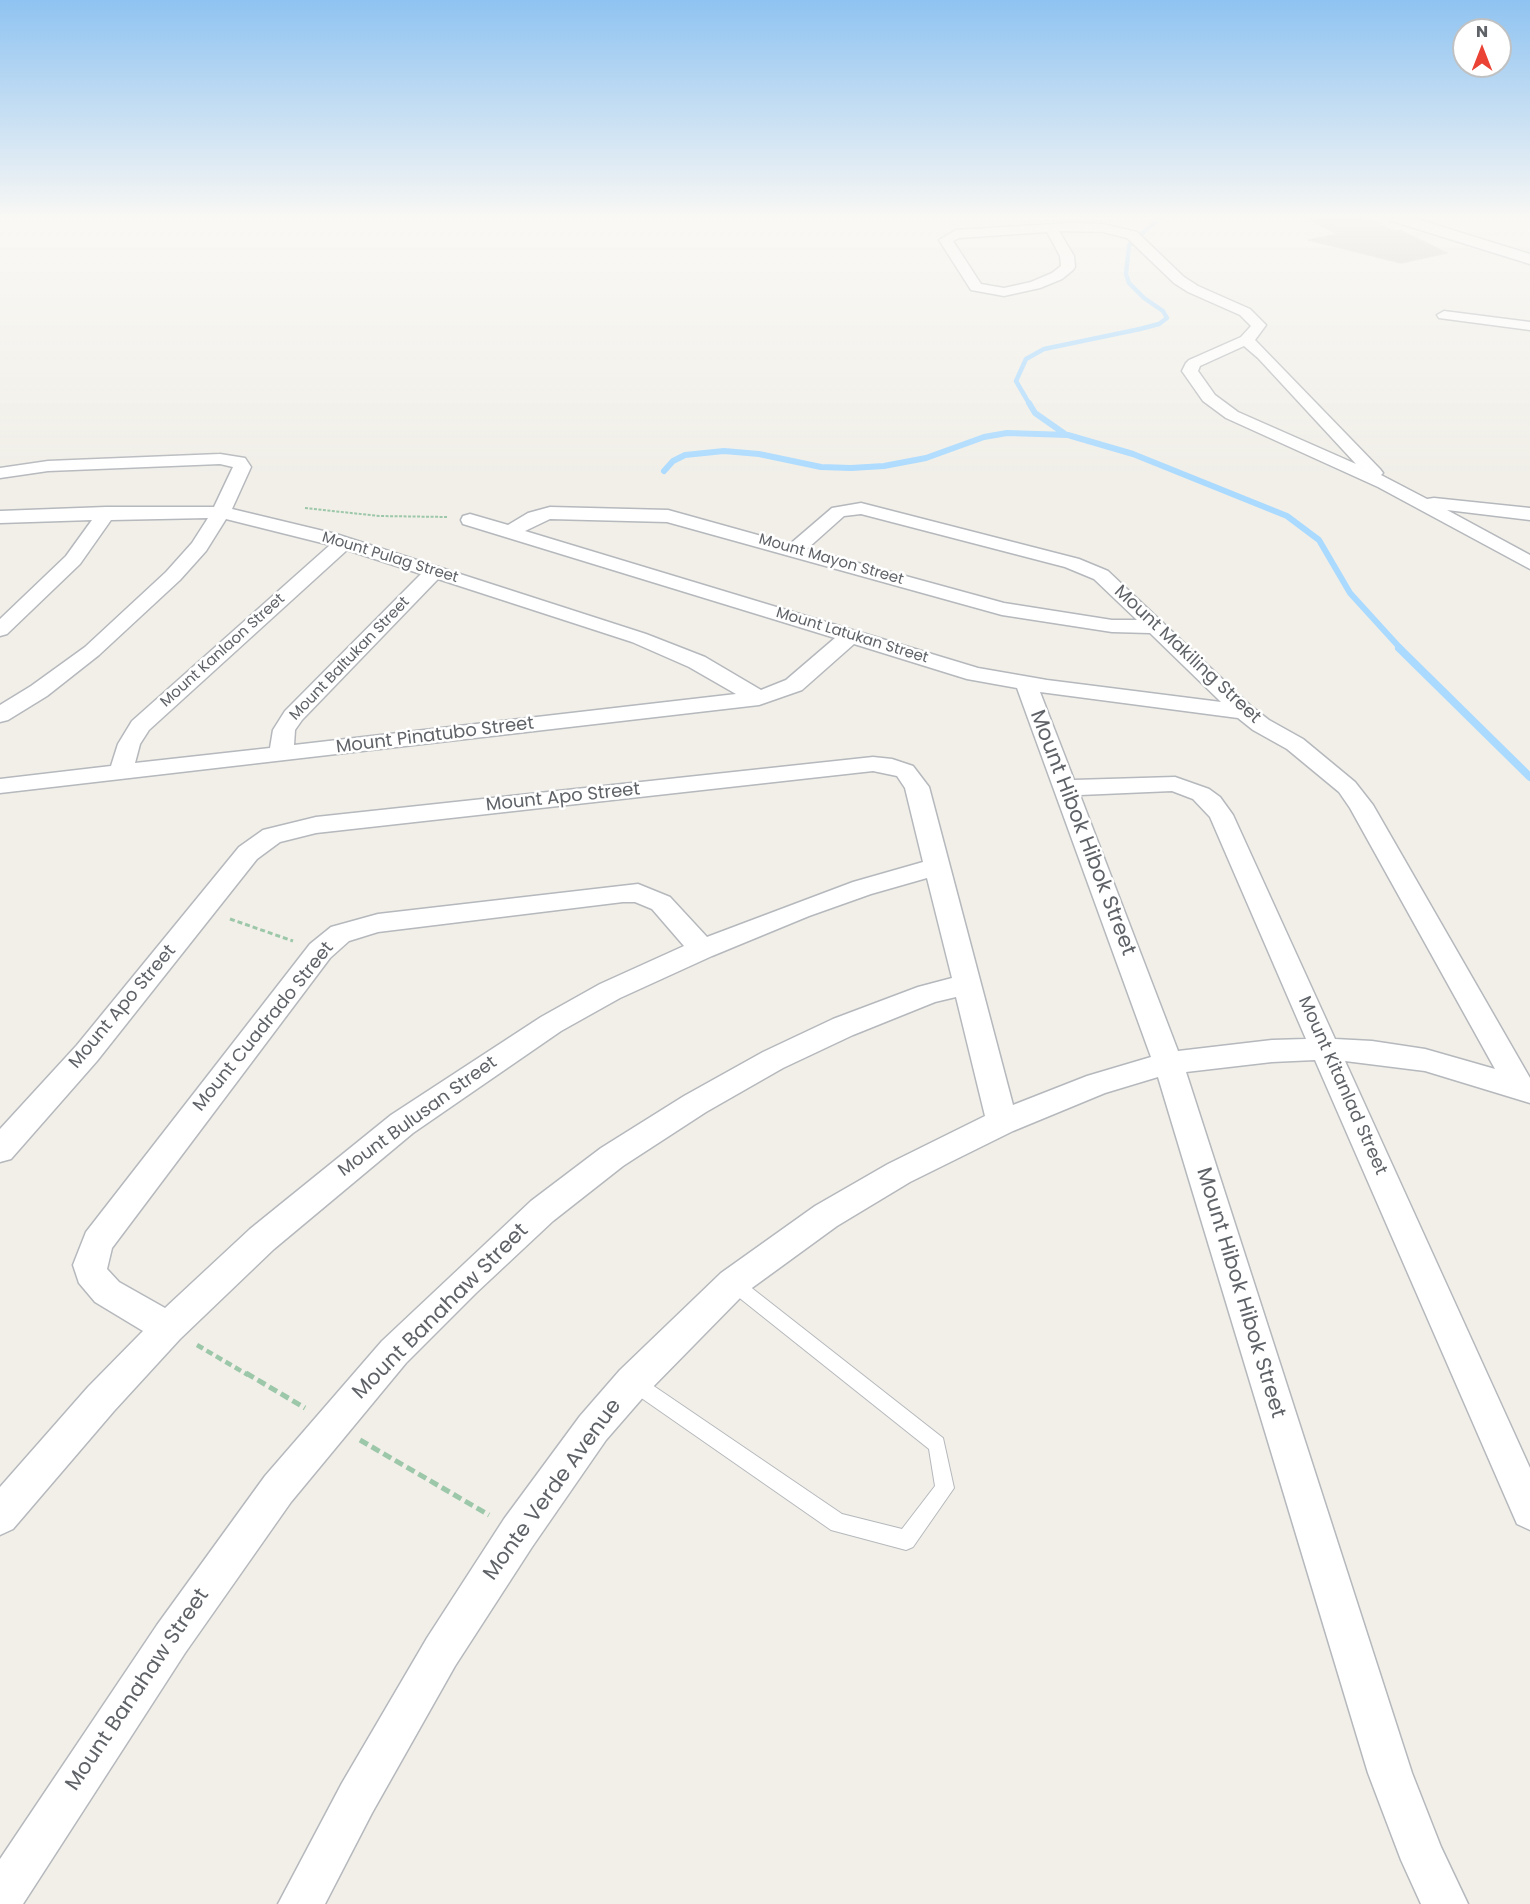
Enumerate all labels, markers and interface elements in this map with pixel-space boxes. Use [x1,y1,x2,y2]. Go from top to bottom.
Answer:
north arrow [1452,18,1512,78]
text: N [1476,20,1488,43]
street label: Mount Pulag Street [320,529,460,587]
street label: Mount Mayon Street [757,531,905,589]
street label: Mount Makiling Street [1109,581,1265,729]
street label: Mount Kanlaon Street [157,590,289,712]
street label: Mount Baltukan Street [286,594,414,724]
street label: Mount Latukan Street [774,604,930,668]
street label: Mount Hibok Hibok Street [1024,707,1140,959]
street label: Mount Pinatubo Street [335,713,535,759]
street label: Mount Apo Street [485,779,641,817]
street label: Mount Cuadrado Street [189,938,339,1116]
street label: Mount Apo Street [65,941,181,1073]
street label: Mount Kitanlad Street [1293,993,1391,1179]
street label: Mount Bulusan Street [335,1052,501,1182]
street label: Mount Hibok Hibok Street [1190,1165,1290,1421]
street label: Mount Banahaw Street [348,1219,534,1405]
street label: Monte Verde Avenue [479,1394,627,1586]
street label: Mount Banahaw Street [61,1584,215,1796]

